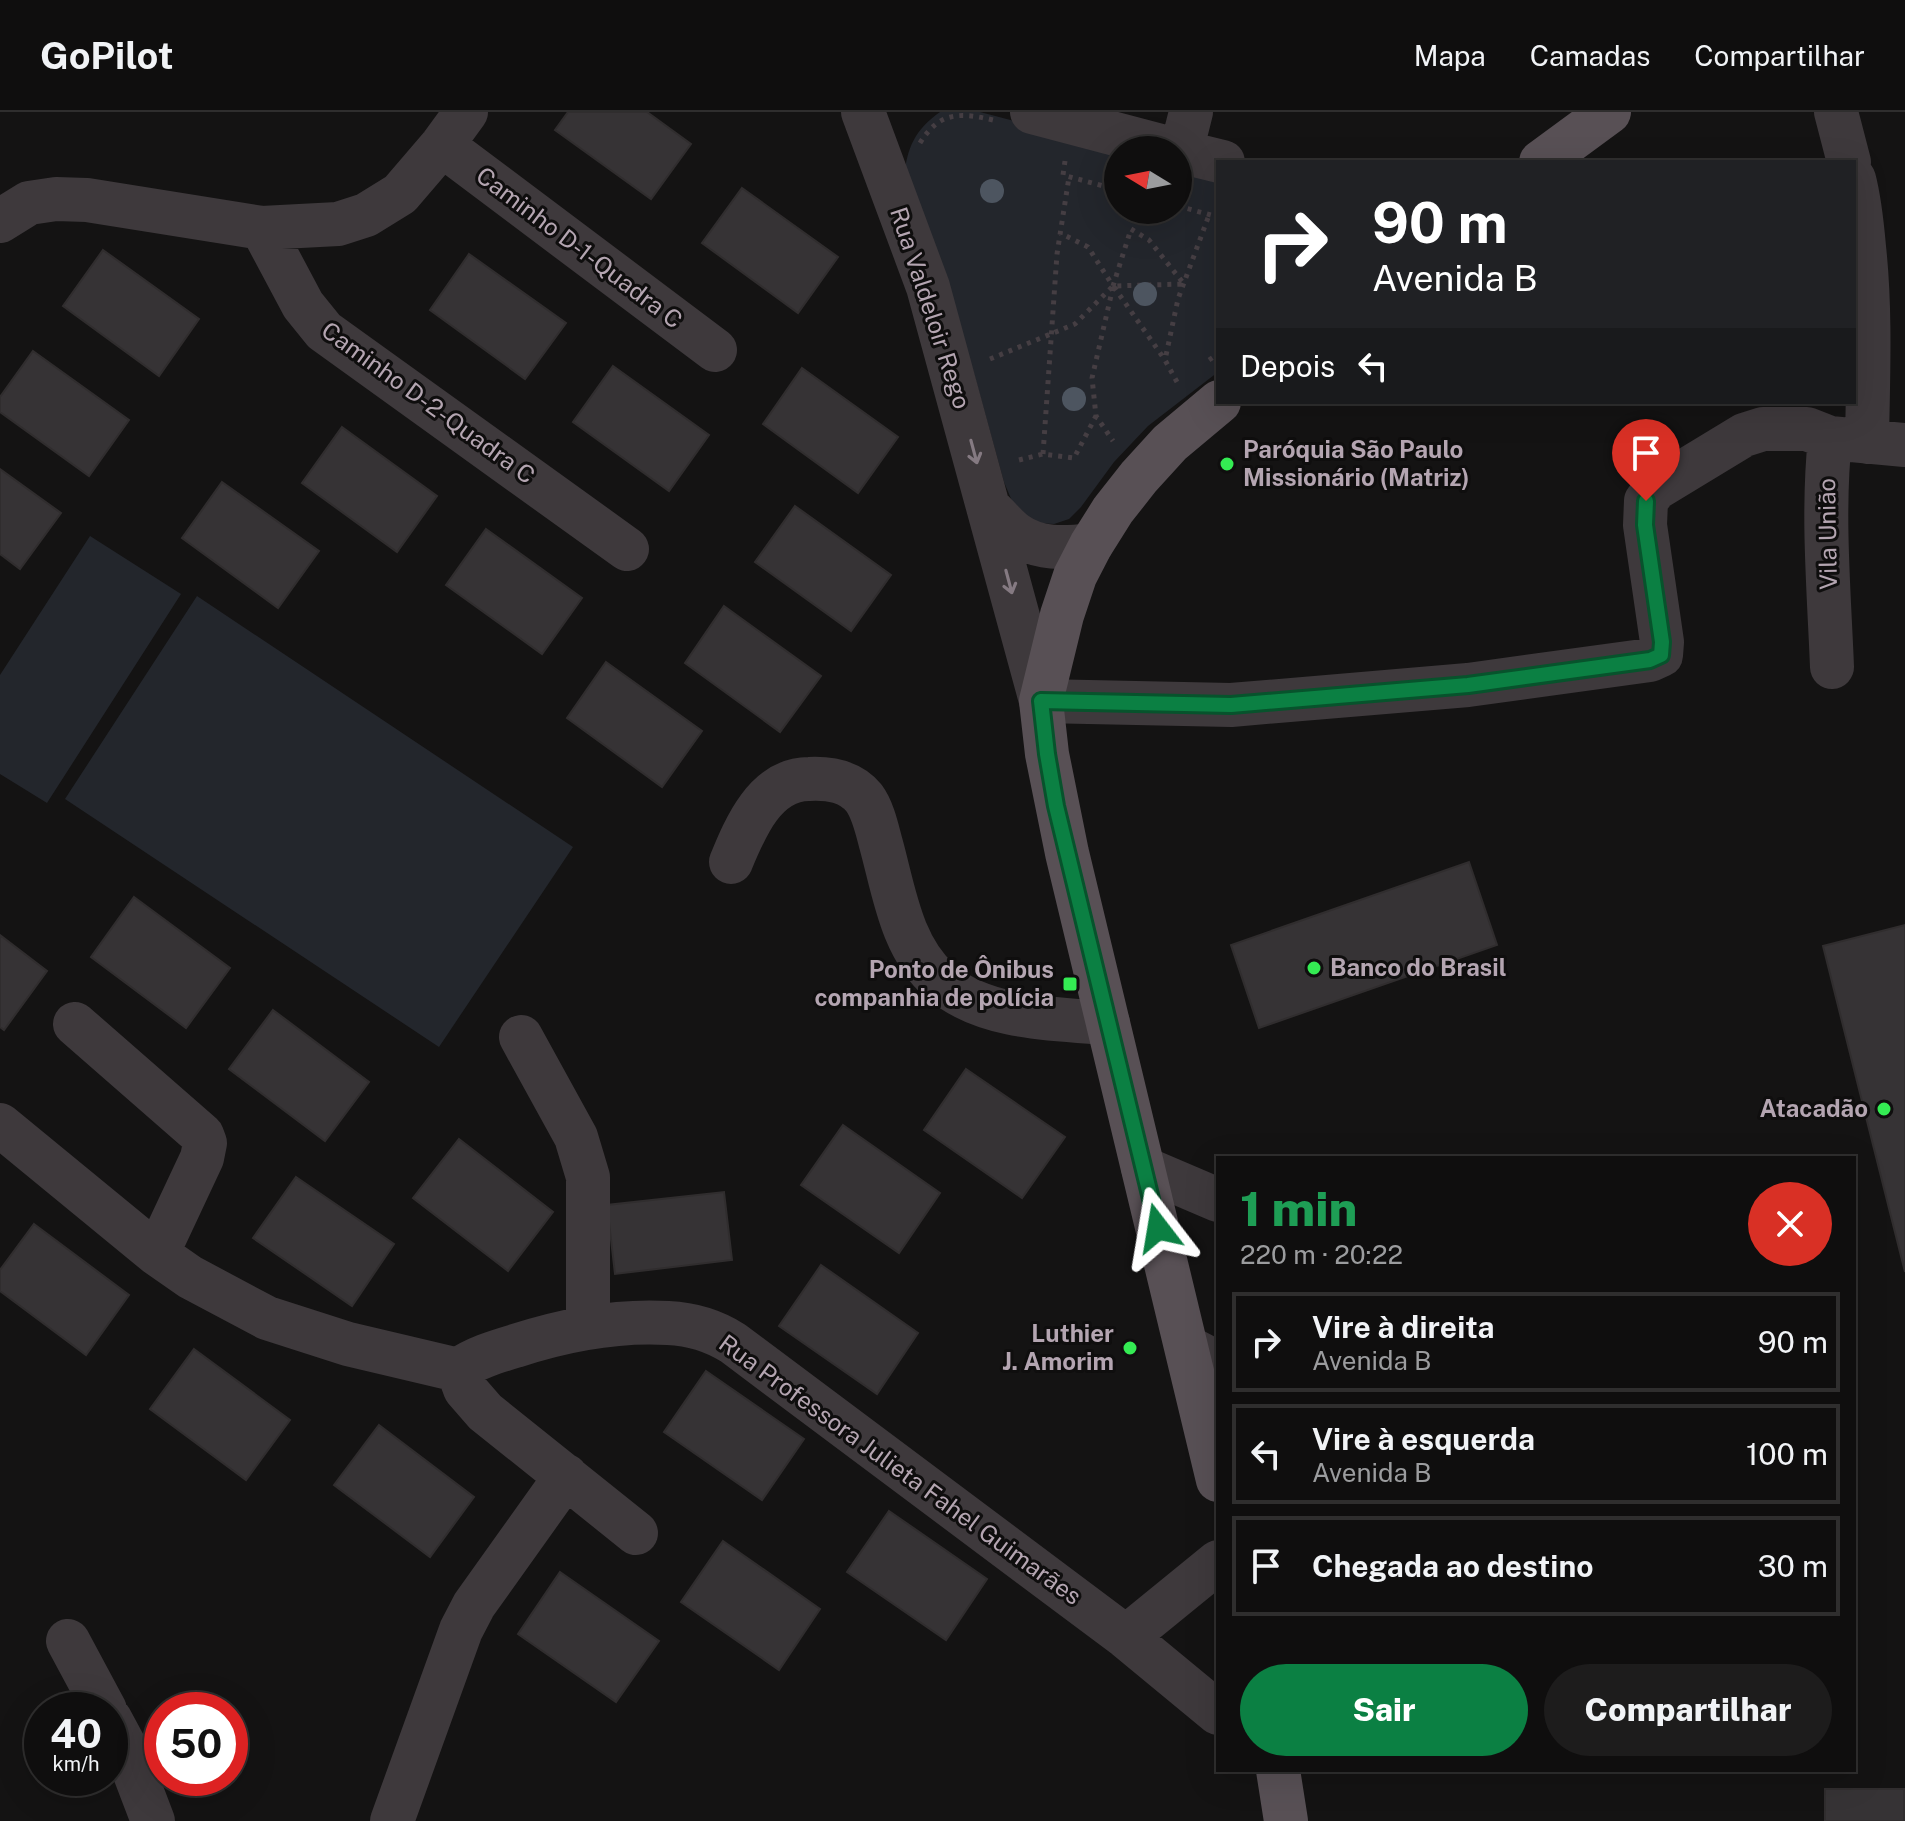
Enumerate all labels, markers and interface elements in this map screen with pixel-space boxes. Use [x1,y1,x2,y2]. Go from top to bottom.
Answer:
text: GoPilot [40,33,174,78]
text: Mapa [1414,39,1486,72]
text: Camadas [1530,39,1650,72]
text: Compartilhar [1694,39,1865,72]
north arrow [1104,136,1192,224]
map controls [1104,136,1192,224]
street label: Caminho D-1-Quadra C [471,161,688,334]
text: 90 m [1372,190,1508,256]
icon: right [1240,192,1344,296]
street label: Rua Valdeloir Rego [885,203,977,412]
text: Avenida B [1372,257,1538,299]
street label: Caminho D-2-Quadra C [317,315,541,489]
icon: left [1351,344,1395,388]
text: Depois [1240,348,1335,384]
pin [1612,419,1680,501]
icon: arrive [1624,431,1668,475]
place label: Paróquia São Paulo Missionário (Matriz) [1243,435,1469,491]
one-way arrow [967,439,982,465]
marker: Paróquia São Paulo Missionário (Matriz) [1218,455,1236,473]
street label: Vila União [1812,478,1842,590]
one-way arrow [1002,568,1017,594]
place label: Banco do Brasil [1330,953,1507,981]
place label: Ponto de Ônibus companhia de polícia [814,955,1054,1011]
marker: Banco do Brasil [1305,959,1323,977]
marker: Ponto de Ônibus companhia de polícia [1061,975,1079,993]
place label: Atacadão [1760,1094,1868,1122]
marker: Atacadão [1875,1100,1893,1118]
text: 1 min [1240,1180,1357,1237]
button: close [1748,1182,1832,1266]
position arrow [1116,1186,1200,1270]
text: 220 m · 20:22 [1240,1239,1403,1270]
text: Vire à direita [1312,1309,1495,1345]
place label: Luthier J. Amorim [1002,1319,1114,1375]
icon: right [1244,1320,1288,1364]
text: 90 m [1758,1324,1828,1360]
street label: Rua Professora Julieta Fahel Guimarães [714,1328,1087,1610]
marker: Luthier J. Amorim [1121,1339,1139,1357]
text: Avenida B [1312,1345,1432,1376]
text: Vire à esquerda [1312,1421,1535,1457]
icon: left [1244,1432,1288,1476]
text: 100 m [1746,1436,1828,1472]
text: Avenida B [1312,1457,1432,1488]
icon: arrive [1244,1544,1288,1588]
text: Chegada ao destino [1312,1548,1593,1584]
text: 30 m [1758,1548,1828,1584]
button: Sair [1240,1664,1528,1756]
button: Compartilhar [1544,1664,1832,1756]
speed limit sign: 50 [144,1692,248,1796]
text: 40 [50,1710,102,1757]
text: km/h [52,1752,100,1776]

